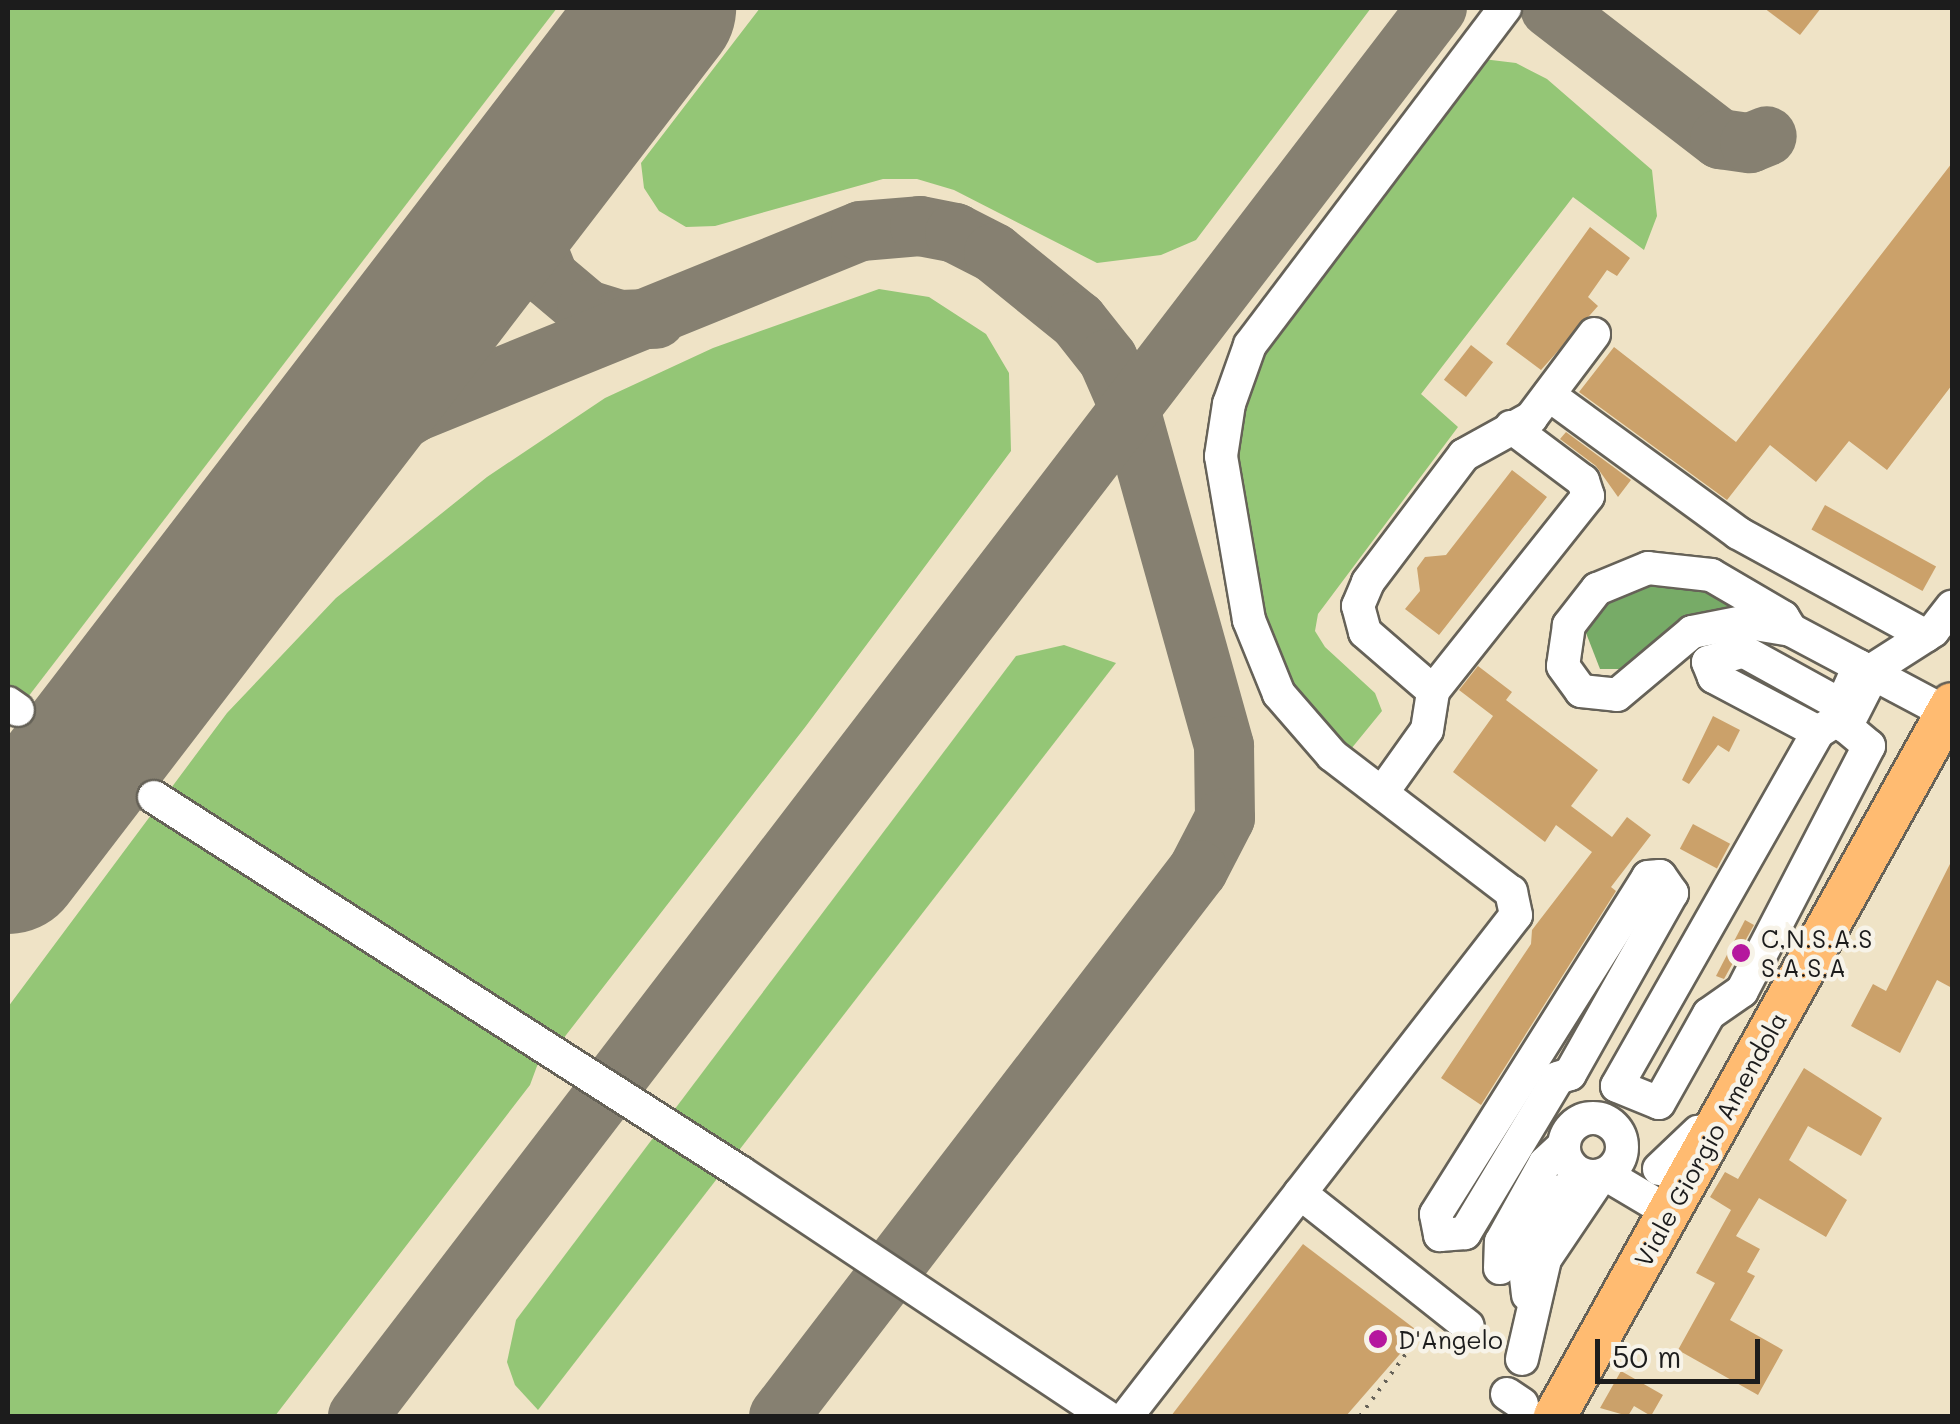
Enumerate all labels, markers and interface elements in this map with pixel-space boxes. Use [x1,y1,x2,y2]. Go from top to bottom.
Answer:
place label: C.N.S.A.S S.A.S.A [1761,924,1872,983]
marker: C.N.S.A.S S.A.S.A [1730,942,1752,964]
street label: Viale Giorgio Amendola [1627,1006,1793,1272]
scale bar [1600,1319,1765,1381]
place label: D'Angelo [1398,1324,1503,1354]
marker: D'Angelo [1367,1328,1389,1350]
text: 50 m [1612,1336,1682,1376]

